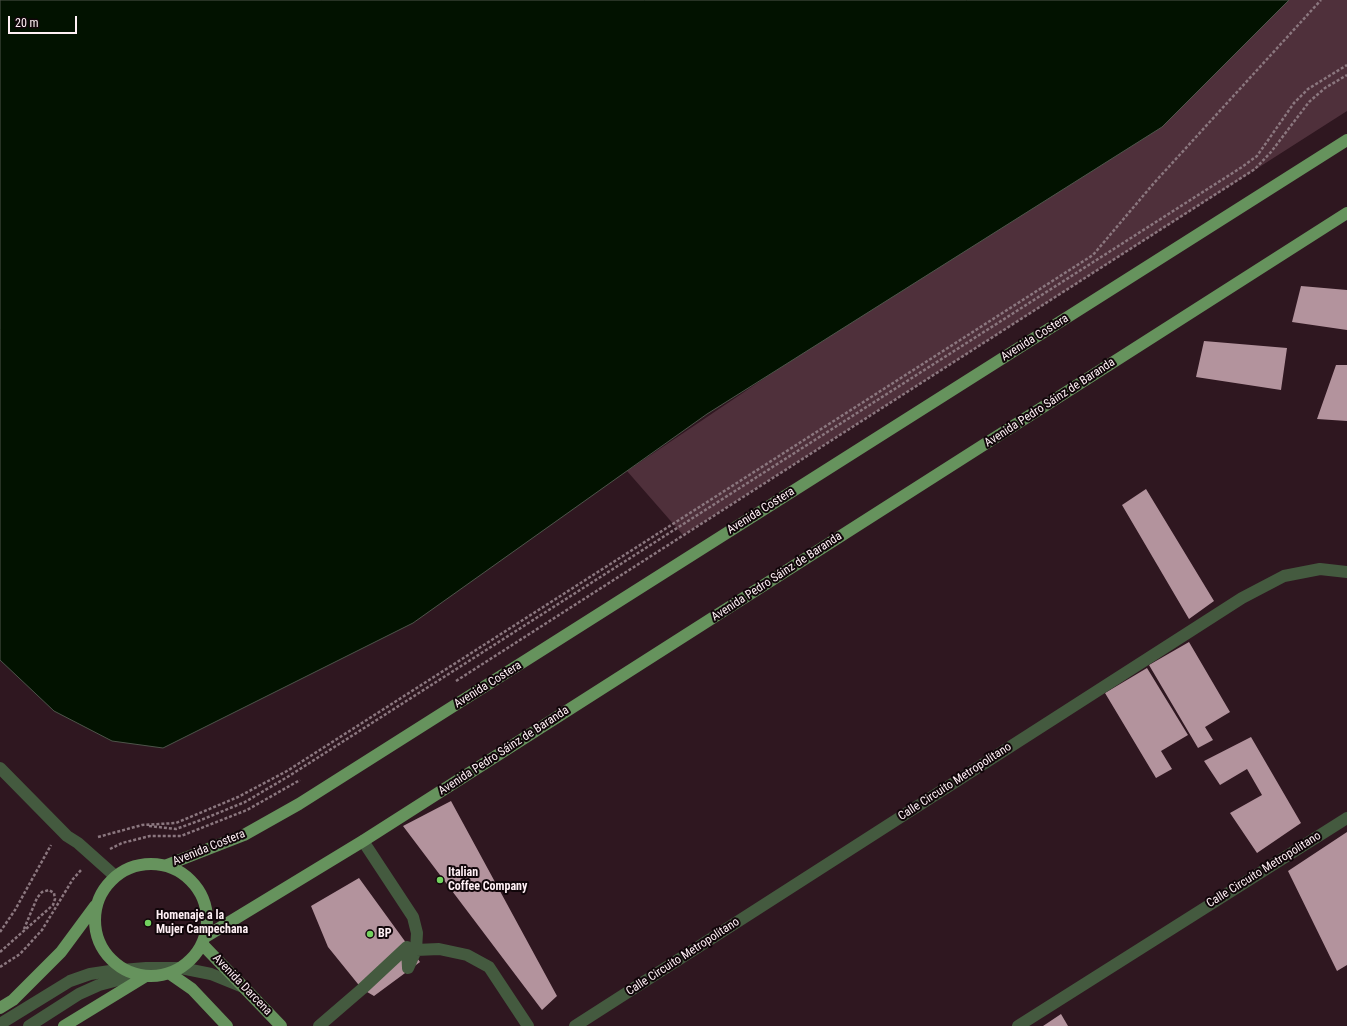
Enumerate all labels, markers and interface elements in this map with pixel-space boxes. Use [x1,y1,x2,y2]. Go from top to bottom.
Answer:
scale bar [10,8,79,34]
text: 20 m [15,16,39,30]
street label: Avenida Costera [999,311,1071,365]
street label: Avenida Pedro Sáinz de Baranda [982,355,1118,451]
street label: Avenida Costera [725,484,797,538]
street label: Avenida Pedro Sáinz de Baranda [709,529,845,625]
street label: Avenida Costera [452,658,524,712]
street label: Avenida Pedro Sáinz de Baranda [436,703,572,799]
street label: Calle Circuito Metropolitano [896,740,1014,824]
street label: Avenida Costera [171,827,247,869]
street label: Calle Circuito Metropolitano [1204,829,1324,911]
place label: Italian Coffee Company [448,866,527,894]
marker: Italian Coffee Company [435,875,445,885]
place label: Homenaje a la Mujer Campechana [156,909,248,937]
street label: Calle Circuito Metropolitano [624,915,742,999]
marker: Homenaje a la Mujer Campechana [143,918,153,928]
place label: BP [378,927,392,941]
marker: BP [365,929,375,939]
street label: Avenida Darcena [209,952,275,1018]

